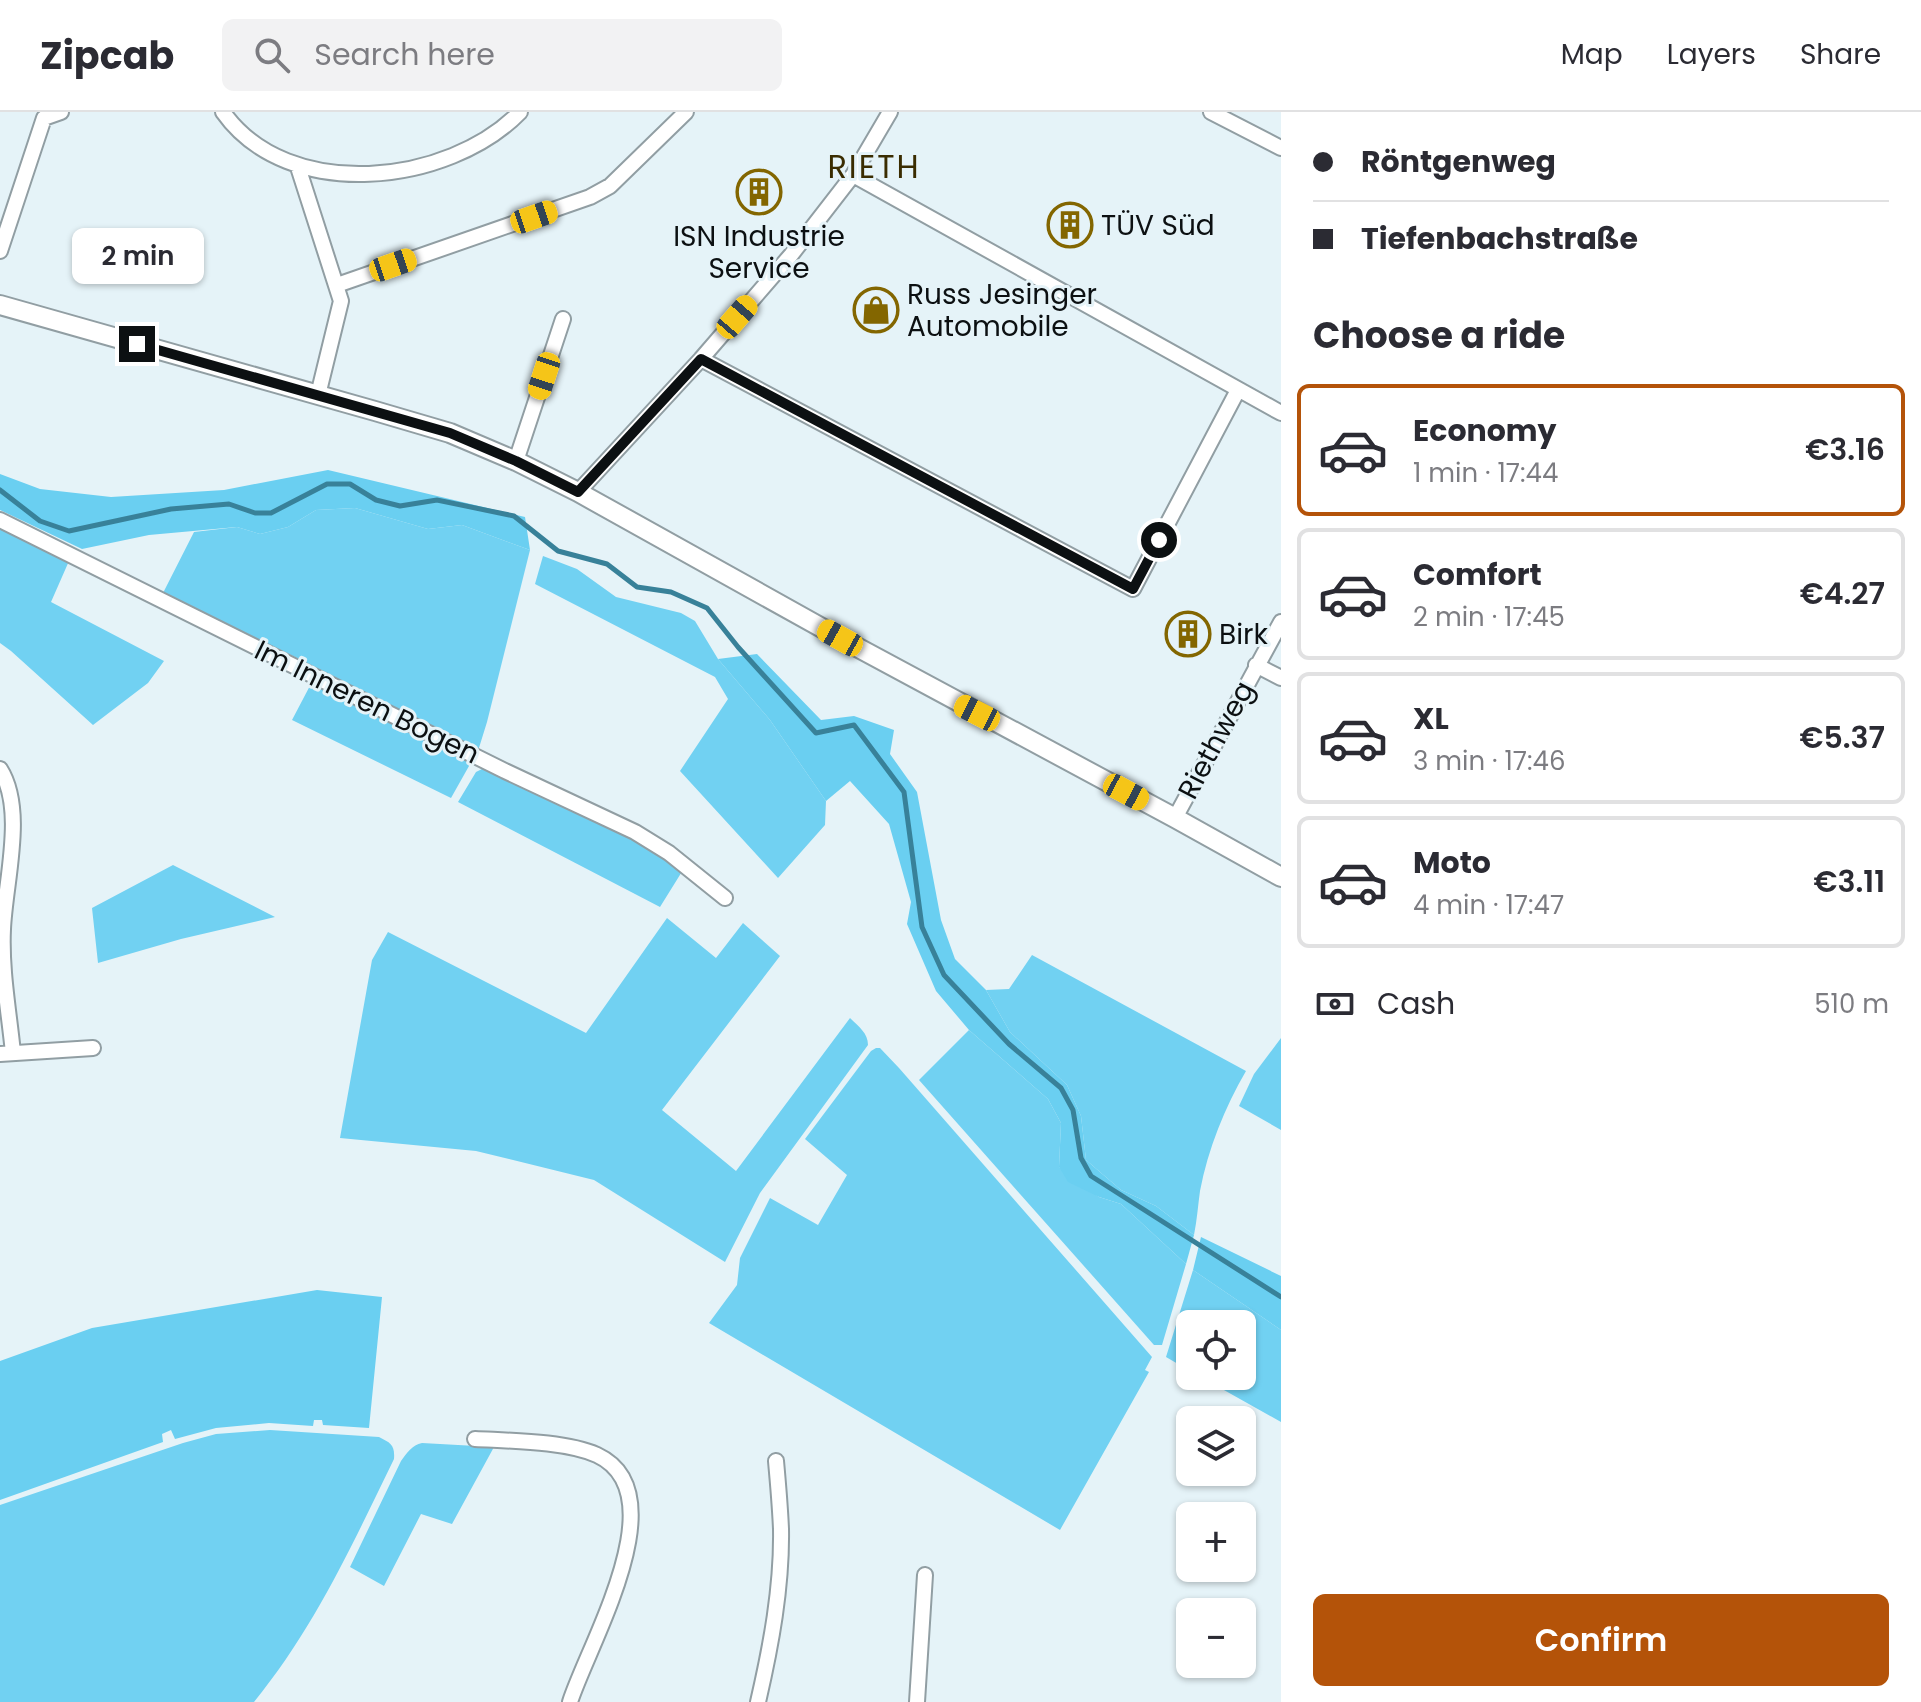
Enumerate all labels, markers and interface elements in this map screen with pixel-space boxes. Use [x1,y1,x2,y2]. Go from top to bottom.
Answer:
search box [222,19,782,91]
text: Zipcab [40,29,174,82]
icon: search [250,33,294,77]
text: Search here [314,33,495,76]
text: Map [1561,35,1623,74]
text: Layers [1667,35,1756,74]
text: Share [1800,35,1881,74]
text: Röntgenweg [1361,140,1556,183]
district label: RIETH [827,144,921,189]
building icon: ISN Industrie Service [735,168,783,216]
car [507,198,561,236]
building icon: TÜV Süd [1046,201,1094,249]
place label: TÜV Süd [1101,206,1215,245]
place label: ISN Industrie Service [673,217,845,288]
text: Tiefenbachstraße [1361,217,1638,260]
callout: 2 min [71,228,203,284]
text: 2 min [102,238,174,274]
car [366,246,420,284]
place label: Russ Jesinger Automobile [907,275,1097,346]
shop icon: Russ Jesinger Automobile [852,286,900,334]
car [712,291,762,343]
text: Choose a ride [1313,310,1565,361]
route end [119,326,155,362]
car [525,349,563,403]
text: Economy [1413,409,1557,452]
icon: car [1317,414,1389,486]
text: €3.16 [1805,428,1885,471]
text: 1 min · 17:44 [1413,455,1558,491]
route start [1141,522,1177,558]
text: Comfort [1413,553,1542,596]
icon: car [1317,558,1389,630]
text: €4.27 [1800,572,1885,615]
text: 2 min · 17:45 [1413,599,1565,635]
building icon: Birk [1164,610,1212,658]
place label: Birk [1219,615,1268,654]
car [813,616,867,660]
street label: Im Inneren Bogen [248,631,486,773]
street label: Riethweg [1169,674,1263,806]
car [950,691,1004,735]
text: XL [1413,697,1449,740]
icon: car [1317,702,1389,774]
text: €5.37 [1800,716,1885,759]
text: 3 min · 17:46 [1413,743,1565,779]
car [1099,770,1153,814]
text: Moto [1413,841,1491,884]
icon: car [1317,846,1389,918]
text: €3.11 [1814,860,1885,903]
text: 4 min · 17:47 [1413,887,1564,923]
icon: cash [1313,982,1357,1026]
text: Cash [1377,982,1455,1025]
text: 510 m [1814,986,1889,1022]
map controls [1176,1310,1256,1678]
button: locate [1176,1310,1256,1390]
button: layers [1176,1406,1256,1486]
button: + [1176,1502,1256,1582]
button: Confirm [1313,1594,1889,1686]
button: − [1176,1598,1256,1678]

